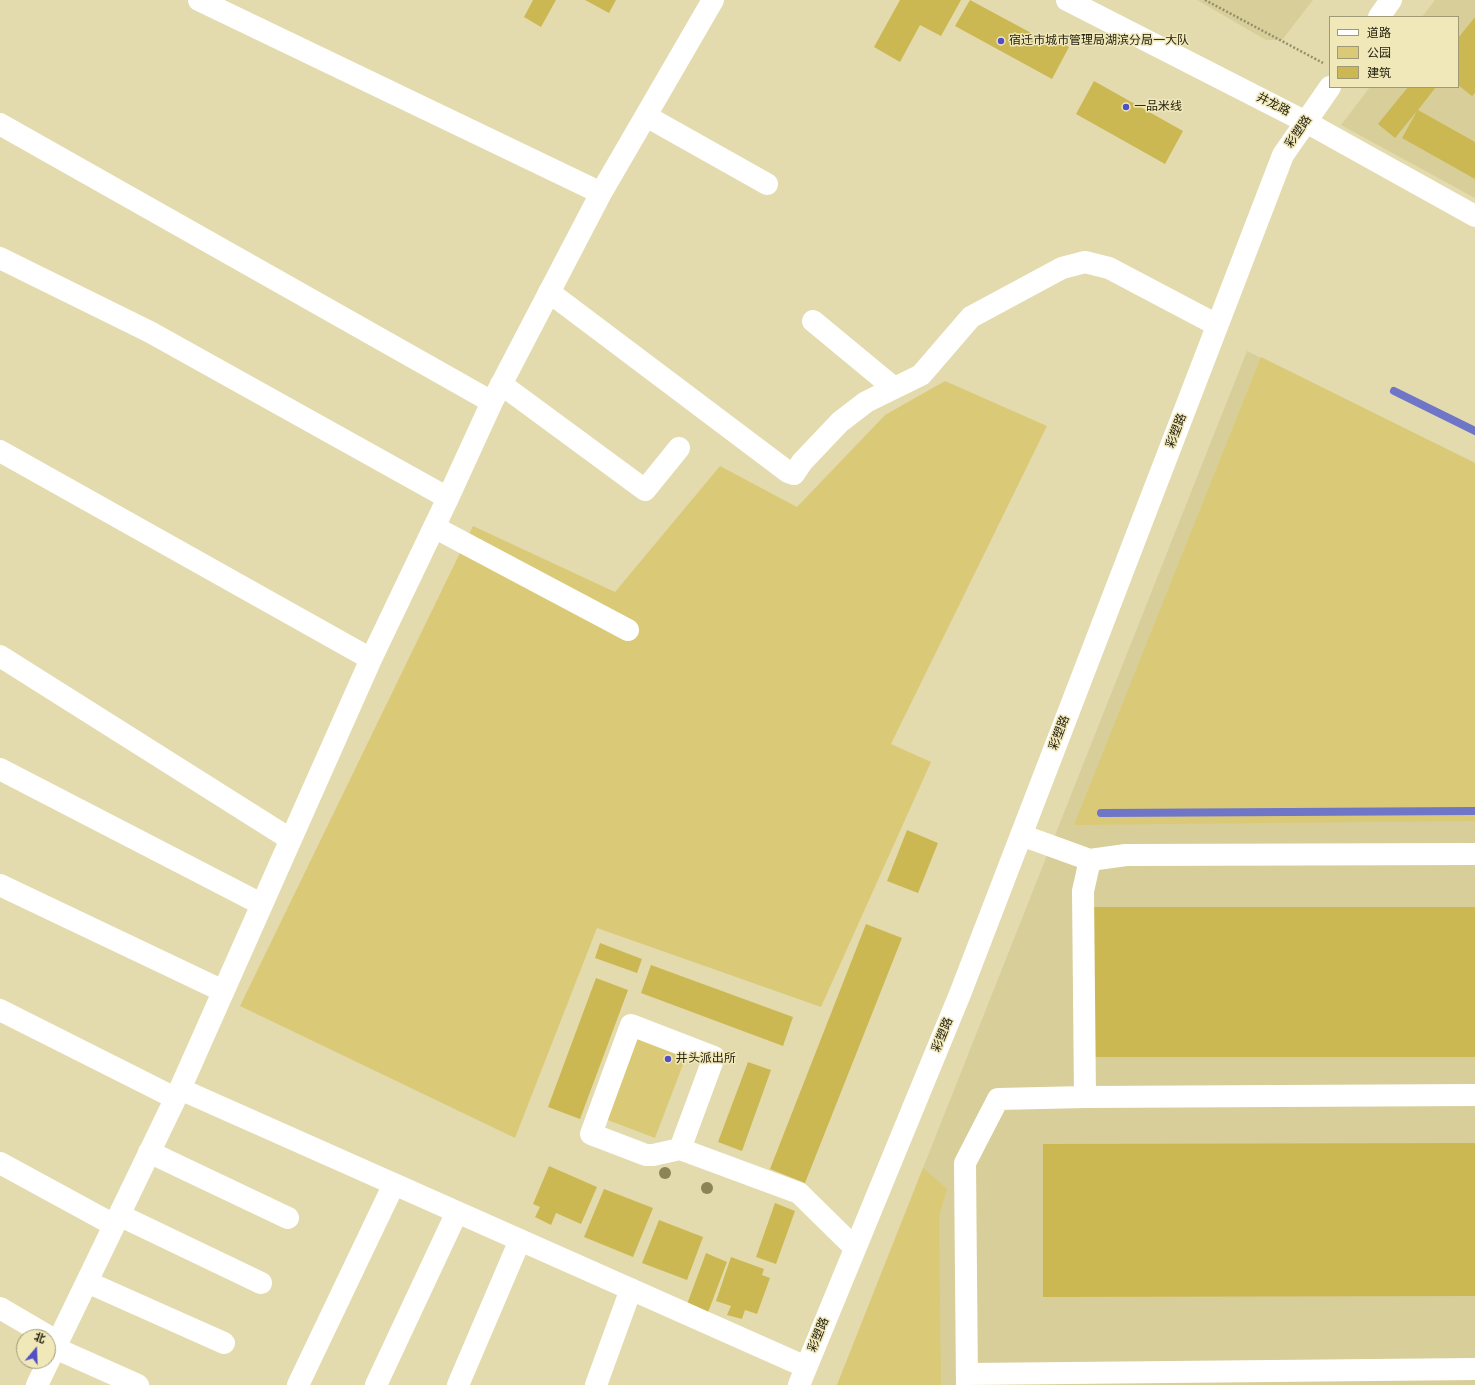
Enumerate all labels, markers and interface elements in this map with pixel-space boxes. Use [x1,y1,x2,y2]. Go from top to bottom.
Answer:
legend [1329,16,1459,88]
text: 道路 [1367,25,1391,41]
place label: 宿迁市城市管理局湖滨分局一大队 [1009,34,1189,48]
marker: 宿迁市城市管理局湖滨分局一大队 [996,36,1006,46]
text: 公园 [1367,45,1391,61]
text: 建筑 [1367,65,1391,81]
street label: 井龙路 [1254,90,1292,120]
place label: 一品米线 [1134,100,1182,114]
marker: 一品米线 [1121,102,1131,112]
street label: 彩塑路 [1283,113,1315,151]
street label: 彩塑路 [1164,412,1190,450]
street label: 彩塑路 [1047,714,1073,752]
street label: 彩塑路 [930,1016,956,1054]
place label: 井头派出所 [676,1052,736,1066]
marker: 井头派出所 [663,1054,673,1064]
street label: 彩塑路 [806,1316,832,1354]
north arrow [16,1329,56,1369]
text: 北 [32,1329,47,1347]

